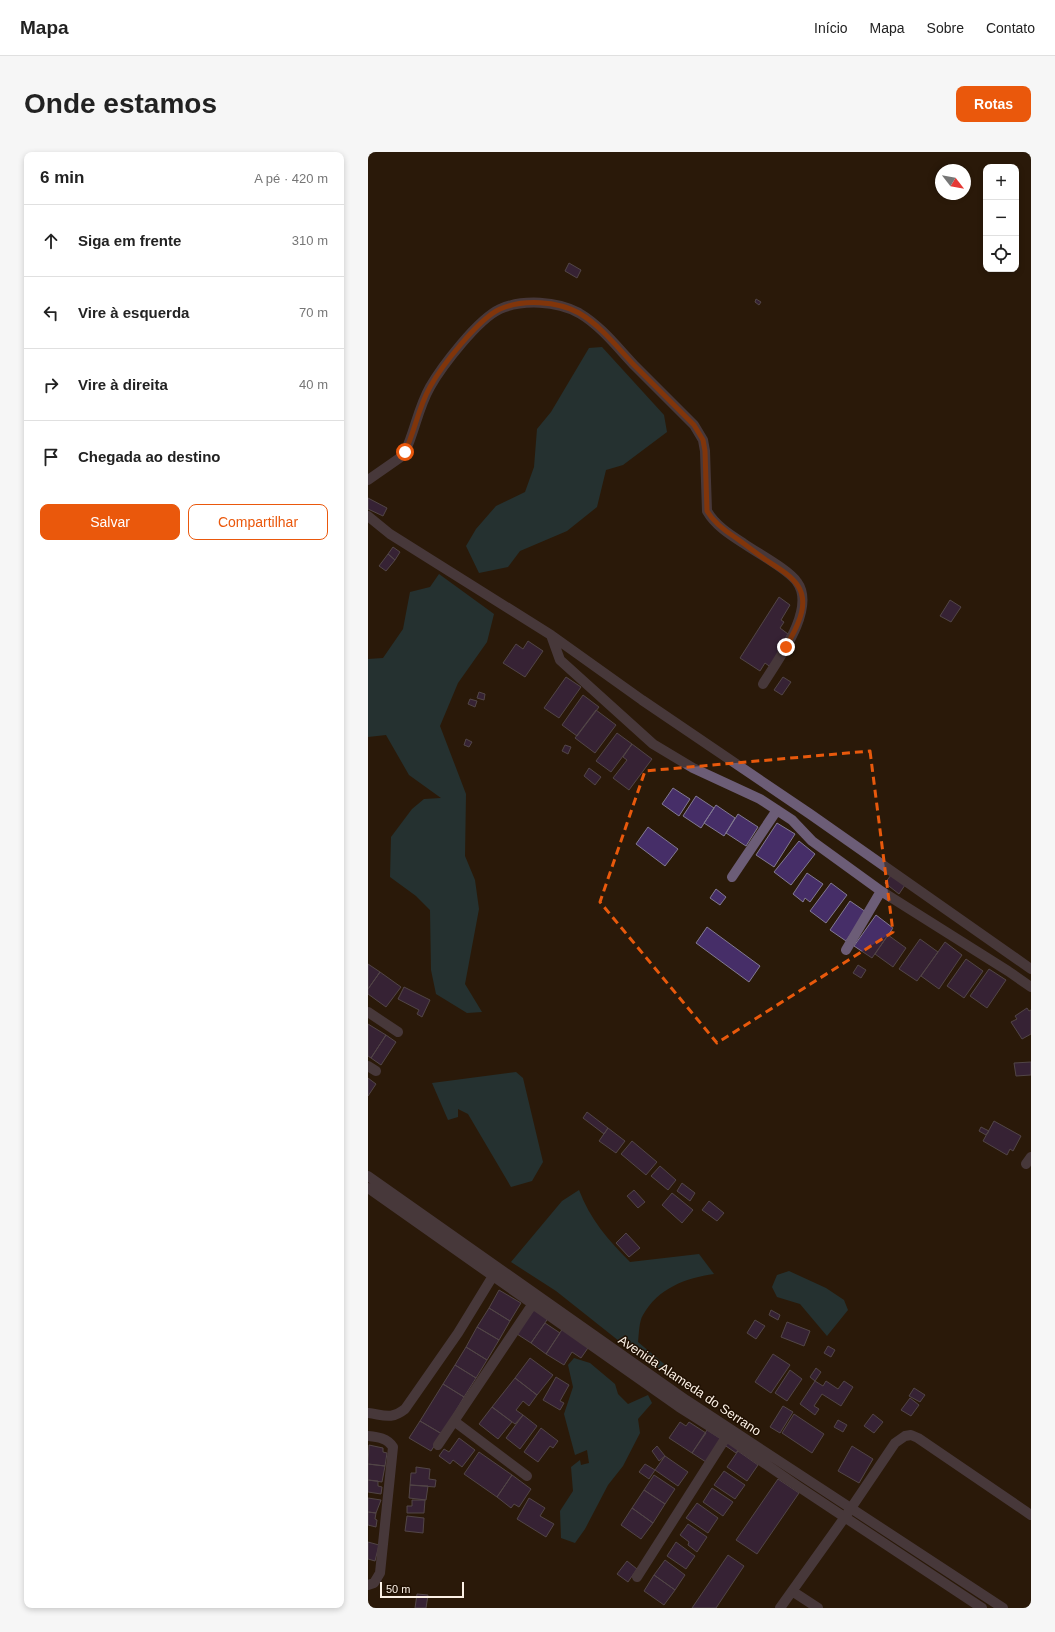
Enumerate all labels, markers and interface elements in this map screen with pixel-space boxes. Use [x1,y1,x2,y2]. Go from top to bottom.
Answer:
text: Mapa [20,17,69,38]
text: Início [814,20,848,36]
text: Mapa [870,20,905,36]
text: Sobre [927,20,964,36]
text: Contato [986,20,1035,36]
button: Rotas [956,86,1031,122]
text: Onde estamos [24,88,217,119]
north arrow [935,164,971,200]
map controls [983,164,1019,272]
button: + [983,164,1019,200]
text: 6 min [40,168,84,187]
text: A pé · 420 m [254,171,328,186]
button: − [983,200,1019,236]
icon: ahead [40,230,62,252]
text: Siga em frente [78,232,181,249]
text: 310 m [292,233,328,248]
button: locate [983,236,1019,272]
icon: left [40,302,62,324]
text: Vire à esquerda [78,304,189,321]
text: 70 m [299,305,328,320]
icon: right [40,374,62,396]
text: Vire à direita [78,376,168,393]
text: 40 m [299,377,328,392]
route start [396,443,414,461]
icon: arrive [40,446,62,468]
text: Chegada ao destino [78,448,221,465]
button: Salvar [40,504,180,540]
button: Compartilhar [188,504,328,540]
route end [777,638,795,656]
street label: Avenida Alameda do Serrano [616,1332,764,1439]
scale bar [380,1580,464,1599]
text: 50 m [386,1583,410,1595]

